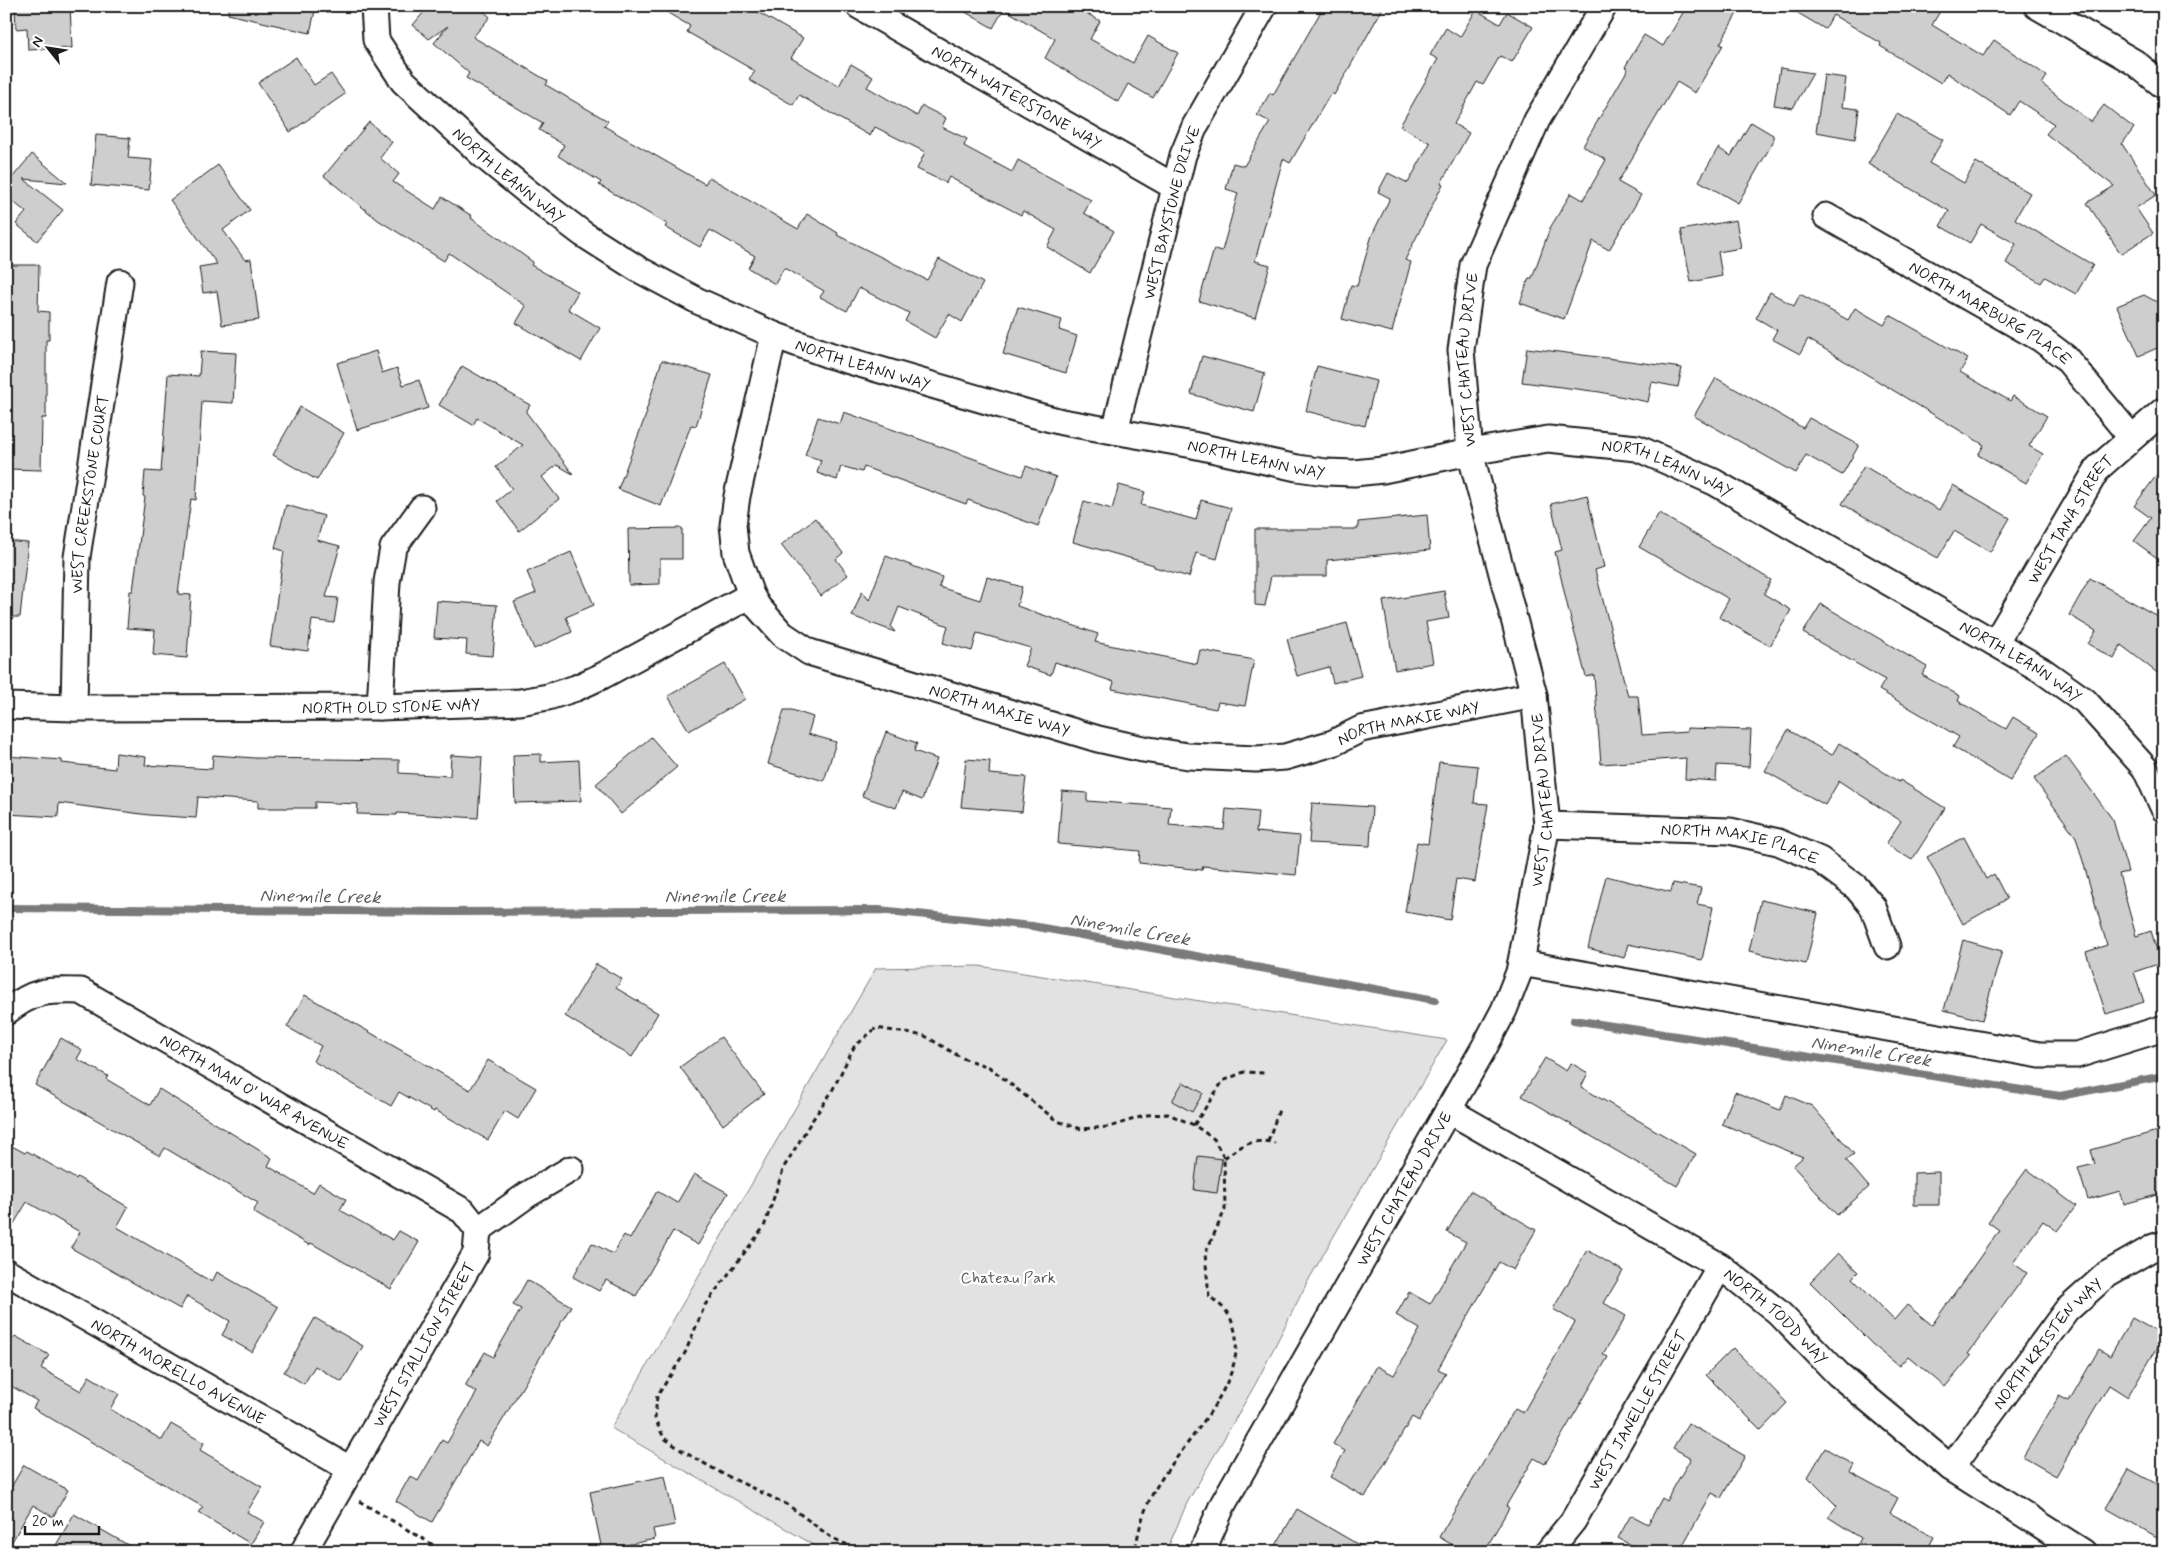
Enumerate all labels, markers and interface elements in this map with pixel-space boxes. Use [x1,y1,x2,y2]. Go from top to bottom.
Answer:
north arrow [22,22,72,72]
text: N [27,33,48,51]
street label: NORTH WATERSTONE WAY [927,41,1105,155]
street label: WEST BAYSTONE DRIVE [1139,122,1206,302]
street label: NORTH LEANN WAY [447,123,569,229]
street label: NORTH MARBURG PLACE [1905,257,2076,370]
street label: WEST CHATEAU DRIVE [1452,272,1484,447]
street label: NORTH LEANN WAY [792,335,933,396]
street label: WEST CREEKSTONE COURT [67,393,114,594]
street label: NORTH LEANN WAY [1185,435,1327,484]
street label: NORTH LEANN WAY [1601,435,1736,503]
street label: WEST TANA STREET [2023,450,2118,588]
street label: NORTH LEANN WAY [1956,616,2086,708]
street label: NORTH MAXIE WAY [927,680,1072,742]
street label: NORTH OLD STONE WAY [302,694,481,719]
street label: NORTH MAXIE WAY [1334,697,1482,751]
street label: WEST CHATEAU DRIVE [1526,712,1559,889]
street label: NORTH MAXIE PLACE [1660,820,1822,870]
water label: Ninemile Creek [259,884,381,910]
water label: Ninemile Creek [665,885,786,909]
water label: Ninemile Creek [1068,908,1192,952]
street label: NORTH MAN O' WAR AVENUE [156,1030,352,1155]
water label: Ninemile Creek [1809,1031,1933,1073]
street label: WEST CHATEAU DRIVE [1352,1108,1457,1270]
street label: WEST STALLION STREET [368,1258,481,1432]
street label: NORTH TODD WAY [1719,1264,1832,1370]
park label: Chateau Park [960,1268,1056,1289]
street label: NORTH KRISTEN WAY [1989,1274,2108,1414]
street label: NORTH MORELLO AVENUE [87,1314,269,1430]
street label: WEST JANELLE STREET [1584,1326,1693,1494]
scale bar [25,1503,99,1535]
text: 20 m [32,1512,64,1532]

